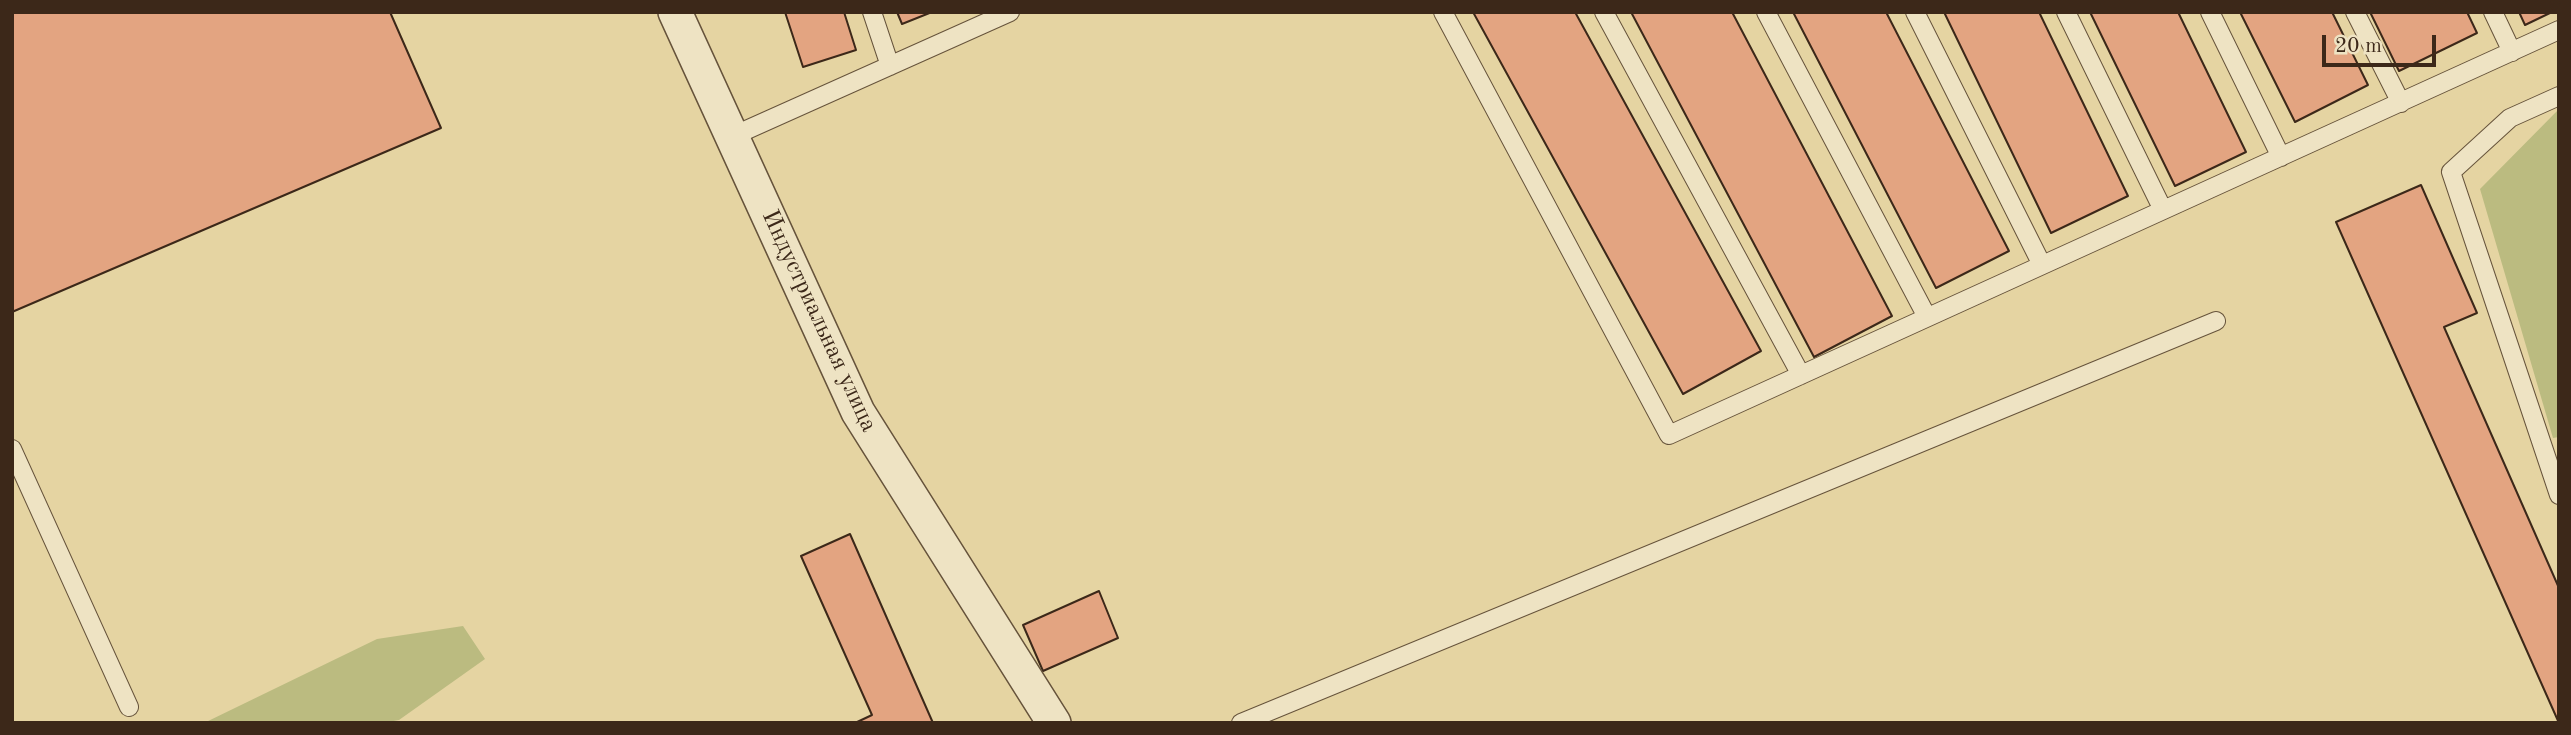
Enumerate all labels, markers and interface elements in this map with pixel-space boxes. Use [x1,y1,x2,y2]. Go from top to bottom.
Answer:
scale bar [2326,21,2440,65]
text: 20 m [2335,36,2382,57]
street label: Индустриальная улица [755,205,883,437]

